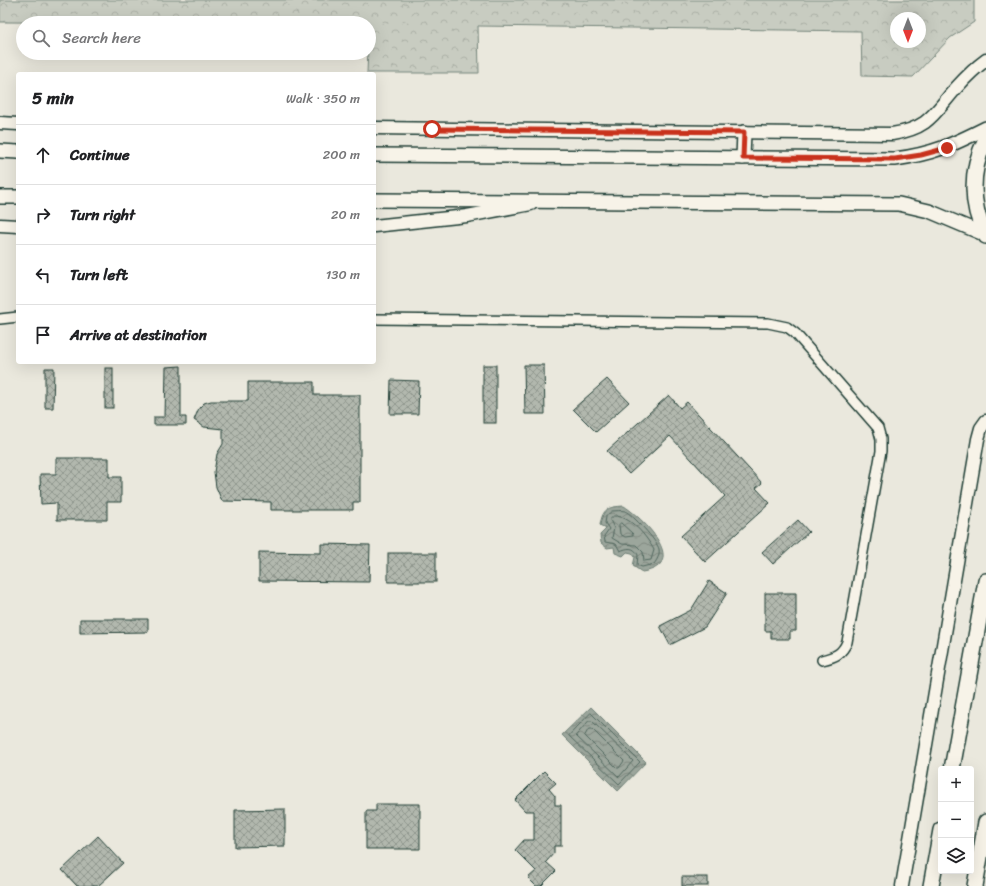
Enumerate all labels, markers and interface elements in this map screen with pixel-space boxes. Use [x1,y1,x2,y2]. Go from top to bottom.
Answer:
north arrow [890,12,926,48]
search box [16,16,376,60]
text: Search here [62,25,141,51]
icon: search [30,27,52,49]
text: 5 min [32,83,74,113]
text: Walk · 350 m [286,87,360,110]
route start [423,120,441,138]
route end [938,139,956,157]
text: Continue [70,142,130,168]
text: 200 m [323,143,360,166]
icon: ahead [32,144,54,166]
text: Turn right [70,202,135,228]
text: 20 m [331,203,360,226]
icon: right [32,204,54,226]
text: Turn left [70,262,128,288]
text: 130 m [326,263,360,286]
icon: left [32,264,54,286]
text: Arrive at destination [70,322,207,348]
icon: arrive [32,324,54,346]
map controls [938,766,974,874]
button: + [938,766,974,802]
button: − [938,802,974,838]
button: layers [938,838,974,874]

